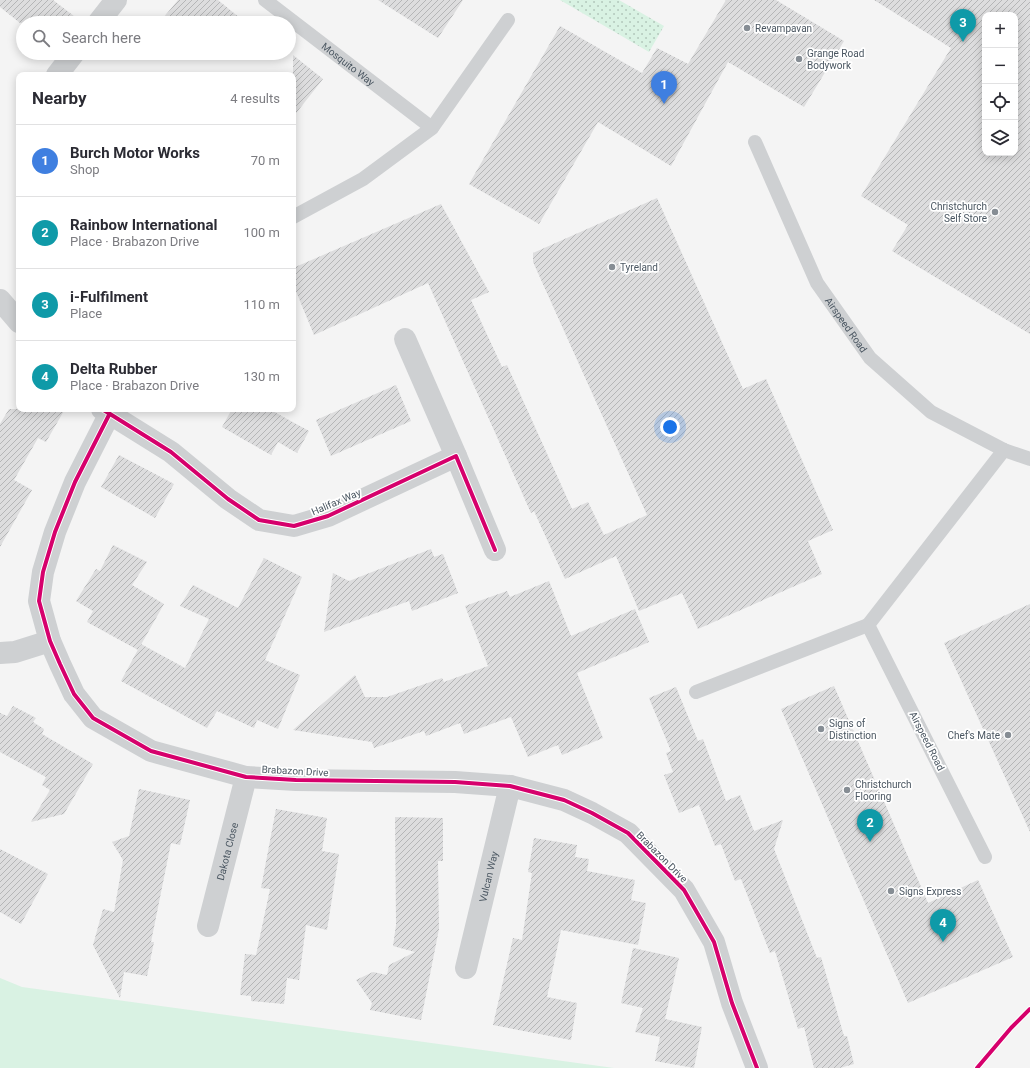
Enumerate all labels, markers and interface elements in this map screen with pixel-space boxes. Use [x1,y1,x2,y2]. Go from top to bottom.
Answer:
pin: 3 [950,9,976,42]
map controls [982,12,1018,156]
button: + [982,12,1018,48]
search box [16,16,296,60]
marker: Revampavan [742,23,752,33]
place label: Revampavan [755,23,812,34]
icon: search [30,27,52,49]
text: Search here [62,29,141,47]
street label: Mosquito Way [320,40,377,88]
place label: Grange Road Bodywork [807,48,864,71]
button: − [982,48,1018,84]
marker: Grange Road Bodywork [794,54,804,64]
pin: 1 [651,71,677,104]
button: locate [982,84,1018,120]
text: Nearby [32,88,87,108]
text: 4 results [230,91,280,106]
button: layers [982,120,1018,156]
text: Burch Motor Works [70,144,200,162]
text: 1 [41,153,49,168]
text: 70 m [251,153,280,168]
text: Shop [70,162,100,177]
place label: Christchurch Self Store [930,201,987,224]
marker: Christchurch Self Store [990,207,1000,217]
text: Rainbow International [70,216,217,234]
text: 2 [41,225,49,240]
text: 100 m [243,225,280,240]
text: Place · Brabazon Drive [70,234,199,249]
marker: Tyreland [607,262,617,272]
place label: Tyreland [620,262,658,273]
text: i-Fulfilment [70,288,148,306]
street label: Airspeed Road [823,295,870,354]
text: 3 [41,297,49,312]
text: 110 m [243,297,280,312]
text: Place [70,306,102,321]
text: Delta Rubber [70,360,157,378]
text: 4 [41,369,49,384]
text: 130 m [243,369,280,384]
text: Place · Brabazon Drive [70,378,199,393]
your location [660,417,680,437]
street label: Halifax Way [310,487,363,517]
street label: Airspeed Road [907,710,947,772]
place label: Signs of Distinction [829,718,877,741]
marker: Signs of Distinction [816,724,826,734]
place label: Chef's Mate [947,730,1000,741]
marker: Chef's Mate [1003,730,1013,740]
street label: Brabazon Drive [261,764,329,778]
place label: Christchurch Flooring [855,779,912,802]
marker: Christchurch Flooring [842,785,852,795]
pin: 2 [857,809,883,842]
street label: Dakota Close [214,821,240,881]
street label: Brabazon Drive [634,829,690,885]
street label: Vulcan Way [477,850,500,903]
marker: Signs Express [886,886,896,896]
place label: Signs Express [899,886,961,897]
pin: 4 [930,909,956,942]

